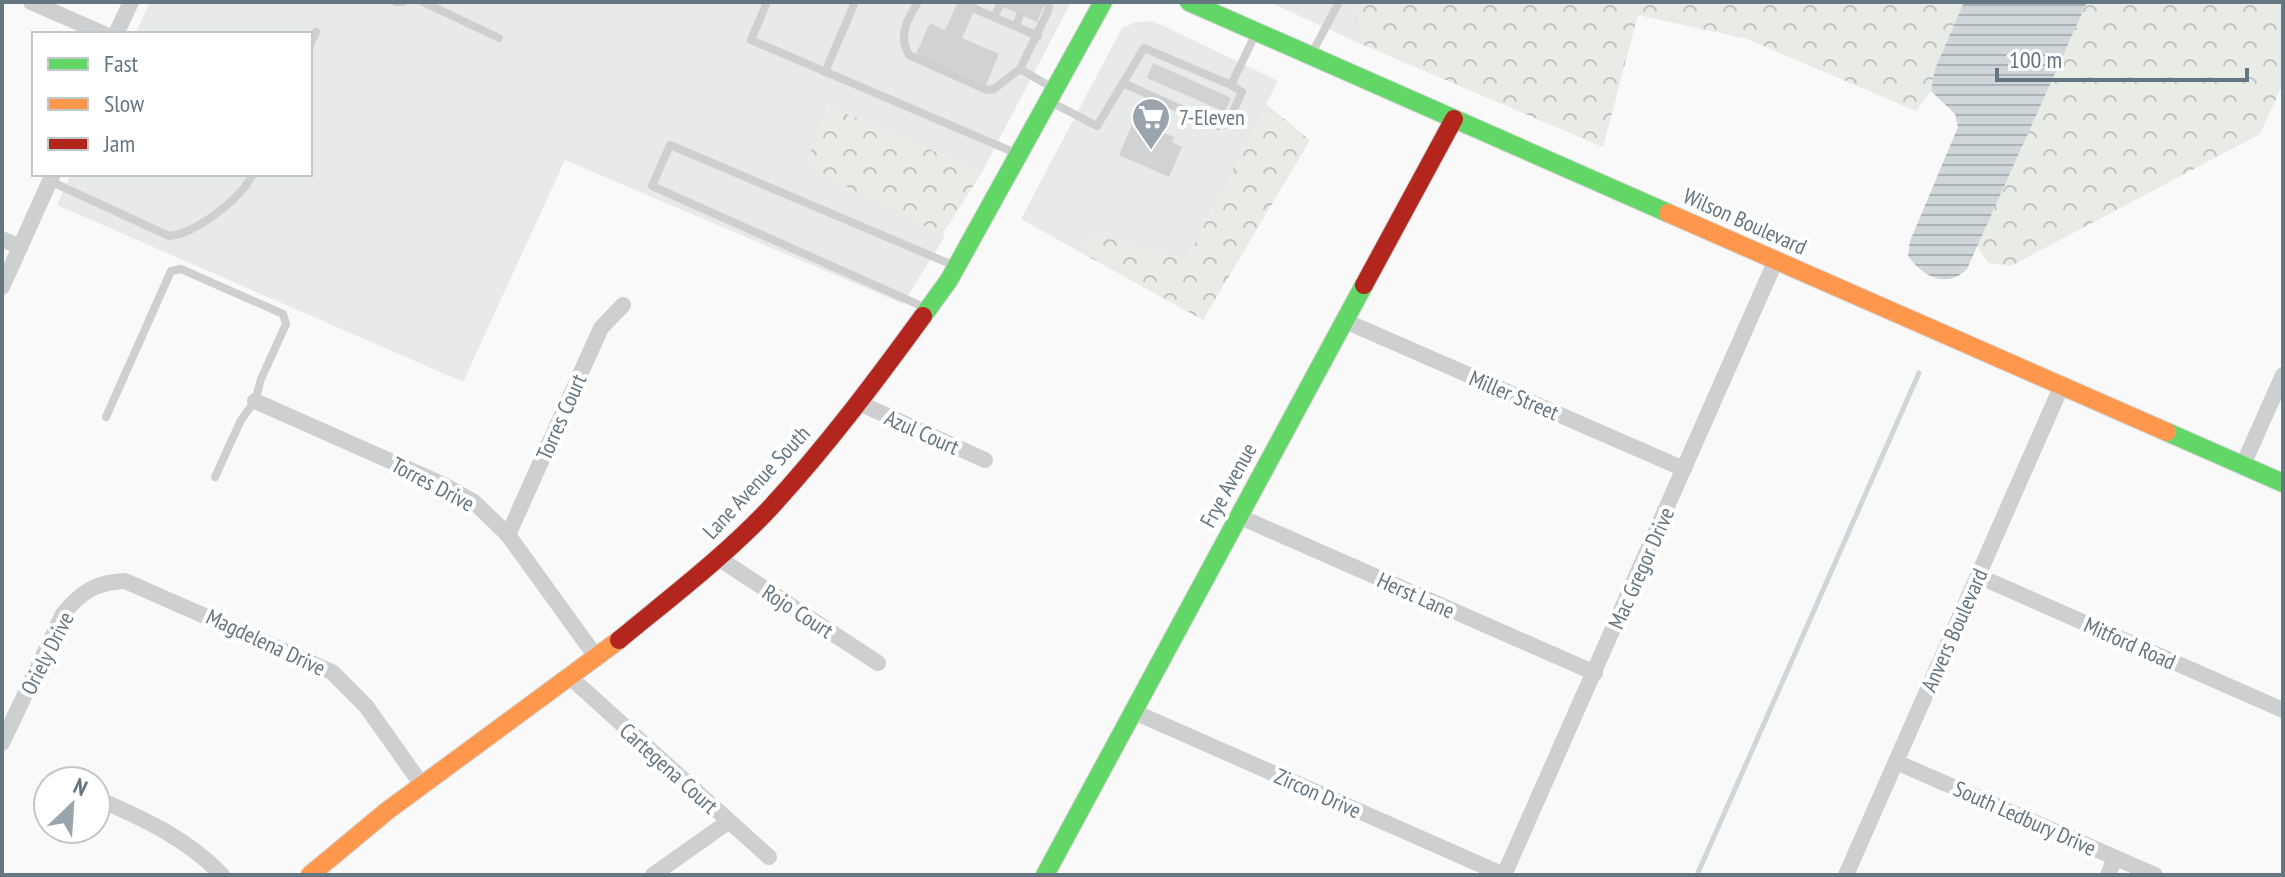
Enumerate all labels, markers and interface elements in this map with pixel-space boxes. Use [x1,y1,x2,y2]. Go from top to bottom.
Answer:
legend [32,32,312,176]
scale bar [1997,32,2247,82]
text: 100 m [2009,44,2062,75]
text: Fast [104,48,139,79]
text: Slow [104,88,145,119]
supermarket icon: 7-Eleven [1130,96,1172,151]
place label: 7-Eleven [1179,103,1245,131]
text: Jam [103,128,135,159]
street label: Wilson Boulevard [1679,181,1811,261]
street label: Miller Street [1465,364,1563,426]
street label: Torres Court [530,370,592,464]
street label: Azul Court [880,403,964,461]
street label: Lane Avenue South [696,419,816,545]
street label: Frye Avenue [1193,438,1263,532]
street label: Torres Drive [387,450,479,518]
street label: Mac Gregor Drive [1602,503,1680,633]
street label: Anvers Boulevard [1914,564,1994,696]
street label: Herst Lane [1373,566,1459,624]
street label: Rojo Court [757,578,839,644]
street label: Magdelena Drive [202,602,330,682]
street label: Oriely Drive [14,607,80,699]
street label: Mitford Road [2080,610,2180,676]
street label: Cartegena Court [614,717,724,819]
street label: Zircon Drive [1270,762,1366,824]
north arrow [32,765,112,845]
text: N [69,772,92,802]
street label: South Ledbury Drive [1949,774,2101,862]

